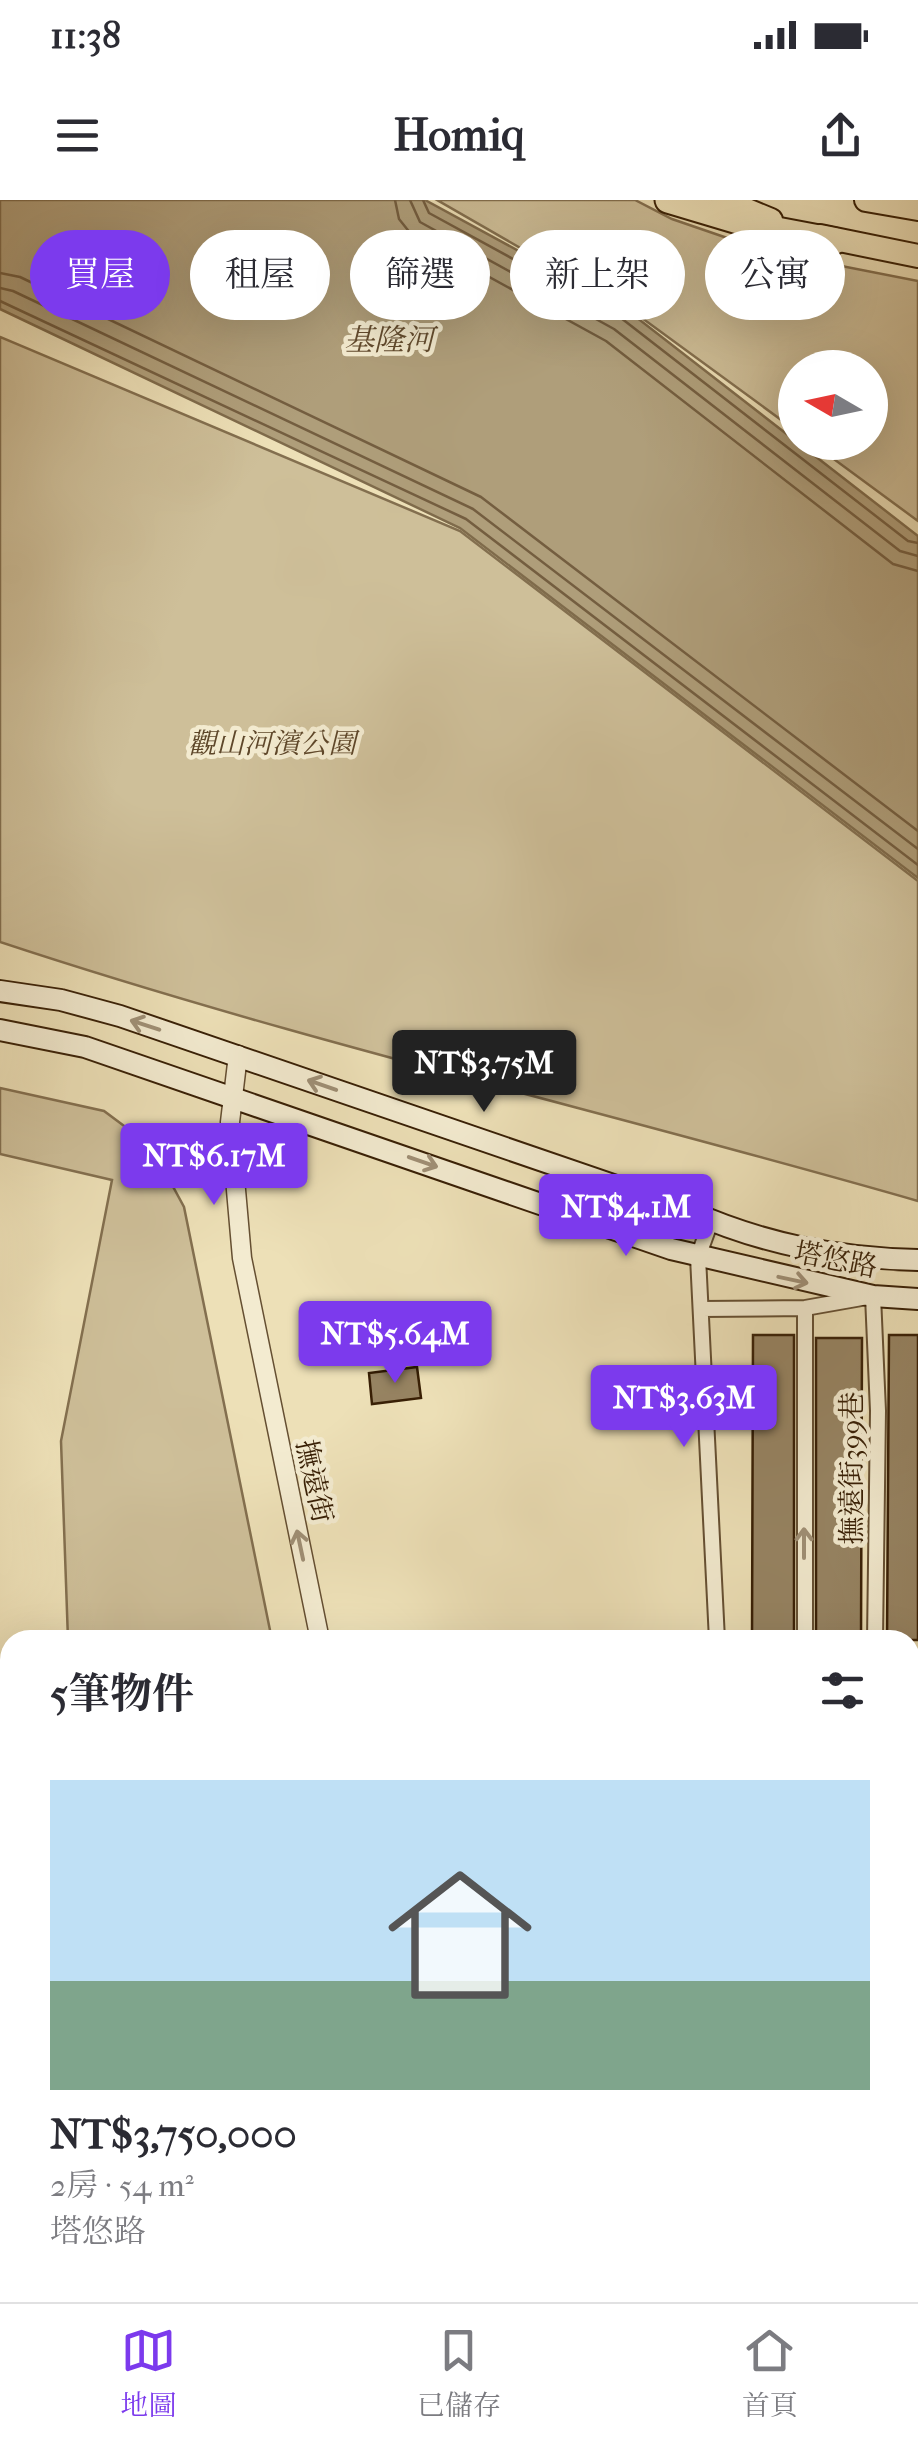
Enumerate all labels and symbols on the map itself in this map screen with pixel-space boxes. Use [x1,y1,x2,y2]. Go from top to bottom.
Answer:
water label: 基隆河 [344,323,439,358]
north arrow [778,350,888,460]
park label: 觀山河濱公園 [188,727,360,760]
one-way arrow [130,1014,161,1032]
pin: NT$3.75M [381,1030,587,1115]
one-way arrow [306,1074,338,1092]
pin: NT$6.17M [111,1123,317,1208]
one-way arrow [407,1154,438,1172]
pin: NT$4.1M [534,1174,718,1259]
street label: 塔悠路 [792,1235,880,1284]
one-way arrow [776,1271,808,1290]
pin: NT$5.64M [292,1301,498,1386]
pin: NT$3.63M [581,1365,787,1450]
street label: 撫遠街399巷 [835,1392,868,1544]
street label: 撫遠街 [290,1437,339,1526]
one-way arrow [794,1527,814,1560]
one-way arrow [289,1529,308,1561]

